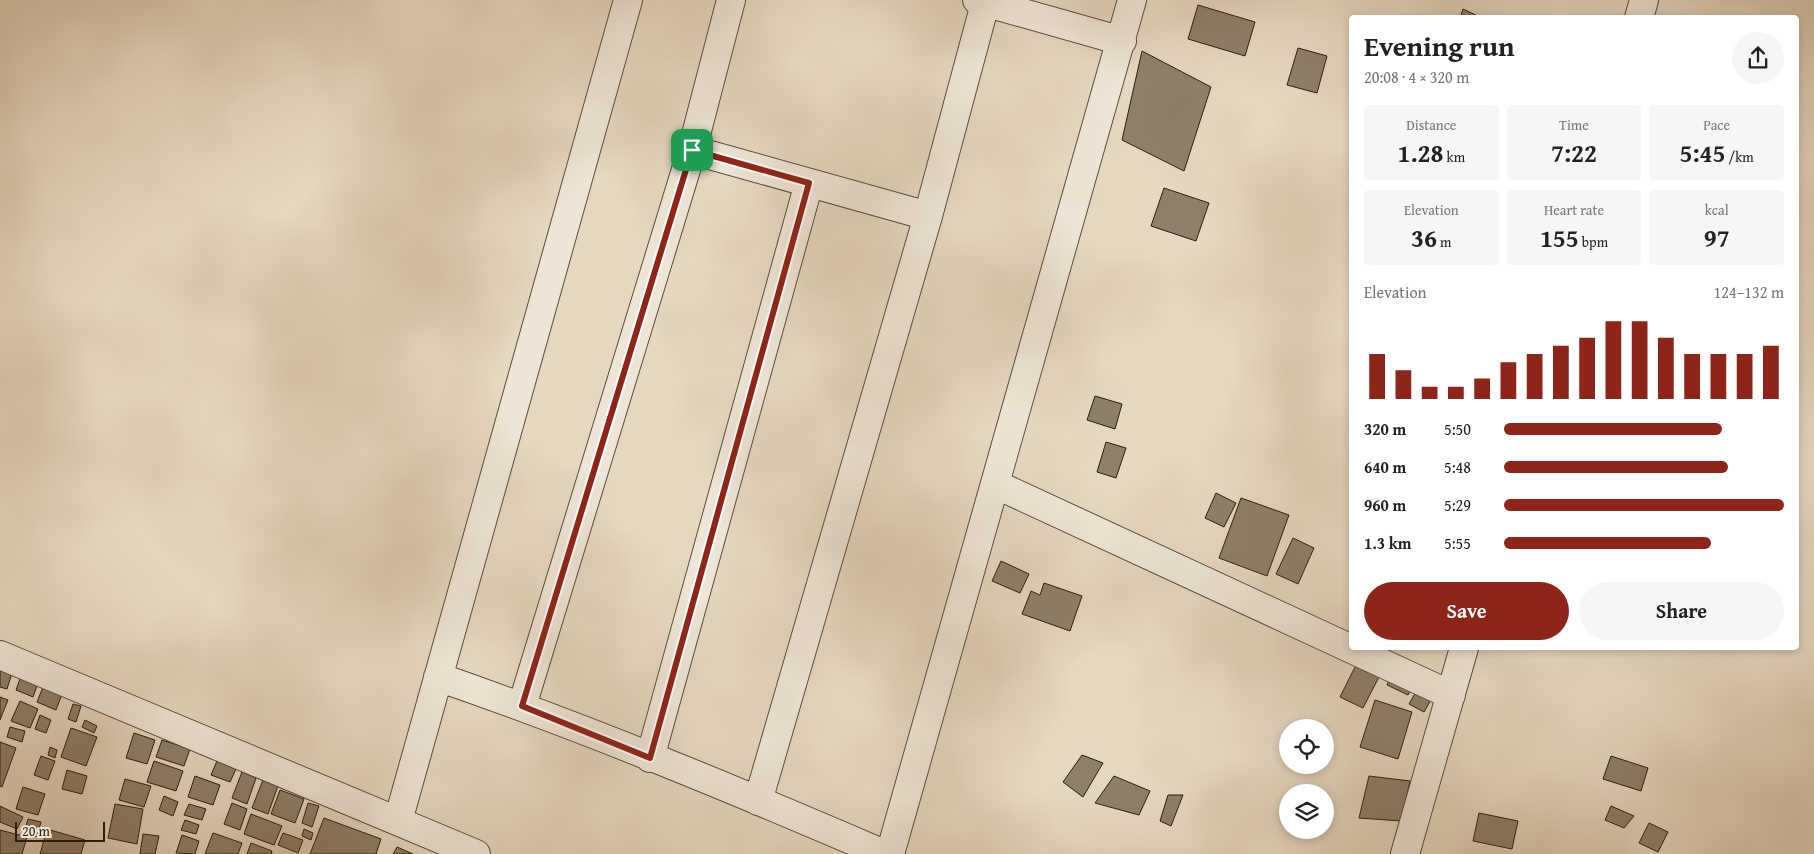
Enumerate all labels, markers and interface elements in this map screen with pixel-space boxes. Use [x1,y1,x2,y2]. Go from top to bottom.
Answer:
text: Evening run [1364,25,1515,66]
button: share [1732,32,1784,84]
text: 20:08 · 4 × 320 m [1364,65,1469,89]
text: Distance [1406,115,1456,135]
text: Time [1559,115,1589,135]
text: Pace [1703,115,1730,135]
pin [671,129,713,171]
text: 1.28 [1398,135,1443,171]
text: 7:22 [1551,135,1597,171]
text: 5:45 [1680,135,1726,171]
icon: arrive [678,136,706,164]
text: km [1443,147,1465,167]
text: /km [1726,147,1754,167]
text: Elevation [1404,200,1459,220]
text: Heart rate [1544,200,1604,220]
text: kcal [1705,200,1729,220]
text: 36 [1411,220,1437,256]
text: 155 [1540,220,1579,256]
text: 97 [1704,220,1730,256]
text: m [1437,232,1452,252]
text: bpm [1579,232,1608,252]
text: Elevation [1364,280,1427,304]
text: 124–132 m [1714,280,1784,304]
text: 320 m [1364,417,1406,441]
text: 5:50 [1444,417,1471,441]
text: 640 m [1364,455,1406,479]
text: 5:48 [1444,455,1471,479]
text: 960 m [1364,493,1406,517]
text: 5:29 [1444,493,1471,517]
text: 1.3 km [1364,531,1411,555]
text: 5:55 [1444,531,1471,555]
button: Save [1364,582,1569,640]
button: Share [1579,582,1784,640]
map controls [1279,719,1334,839]
button: locate [1279,719,1334,774]
button: layers [1279,784,1334,839]
scale bar [15,819,105,842]
text: 20 m [22,821,50,841]

